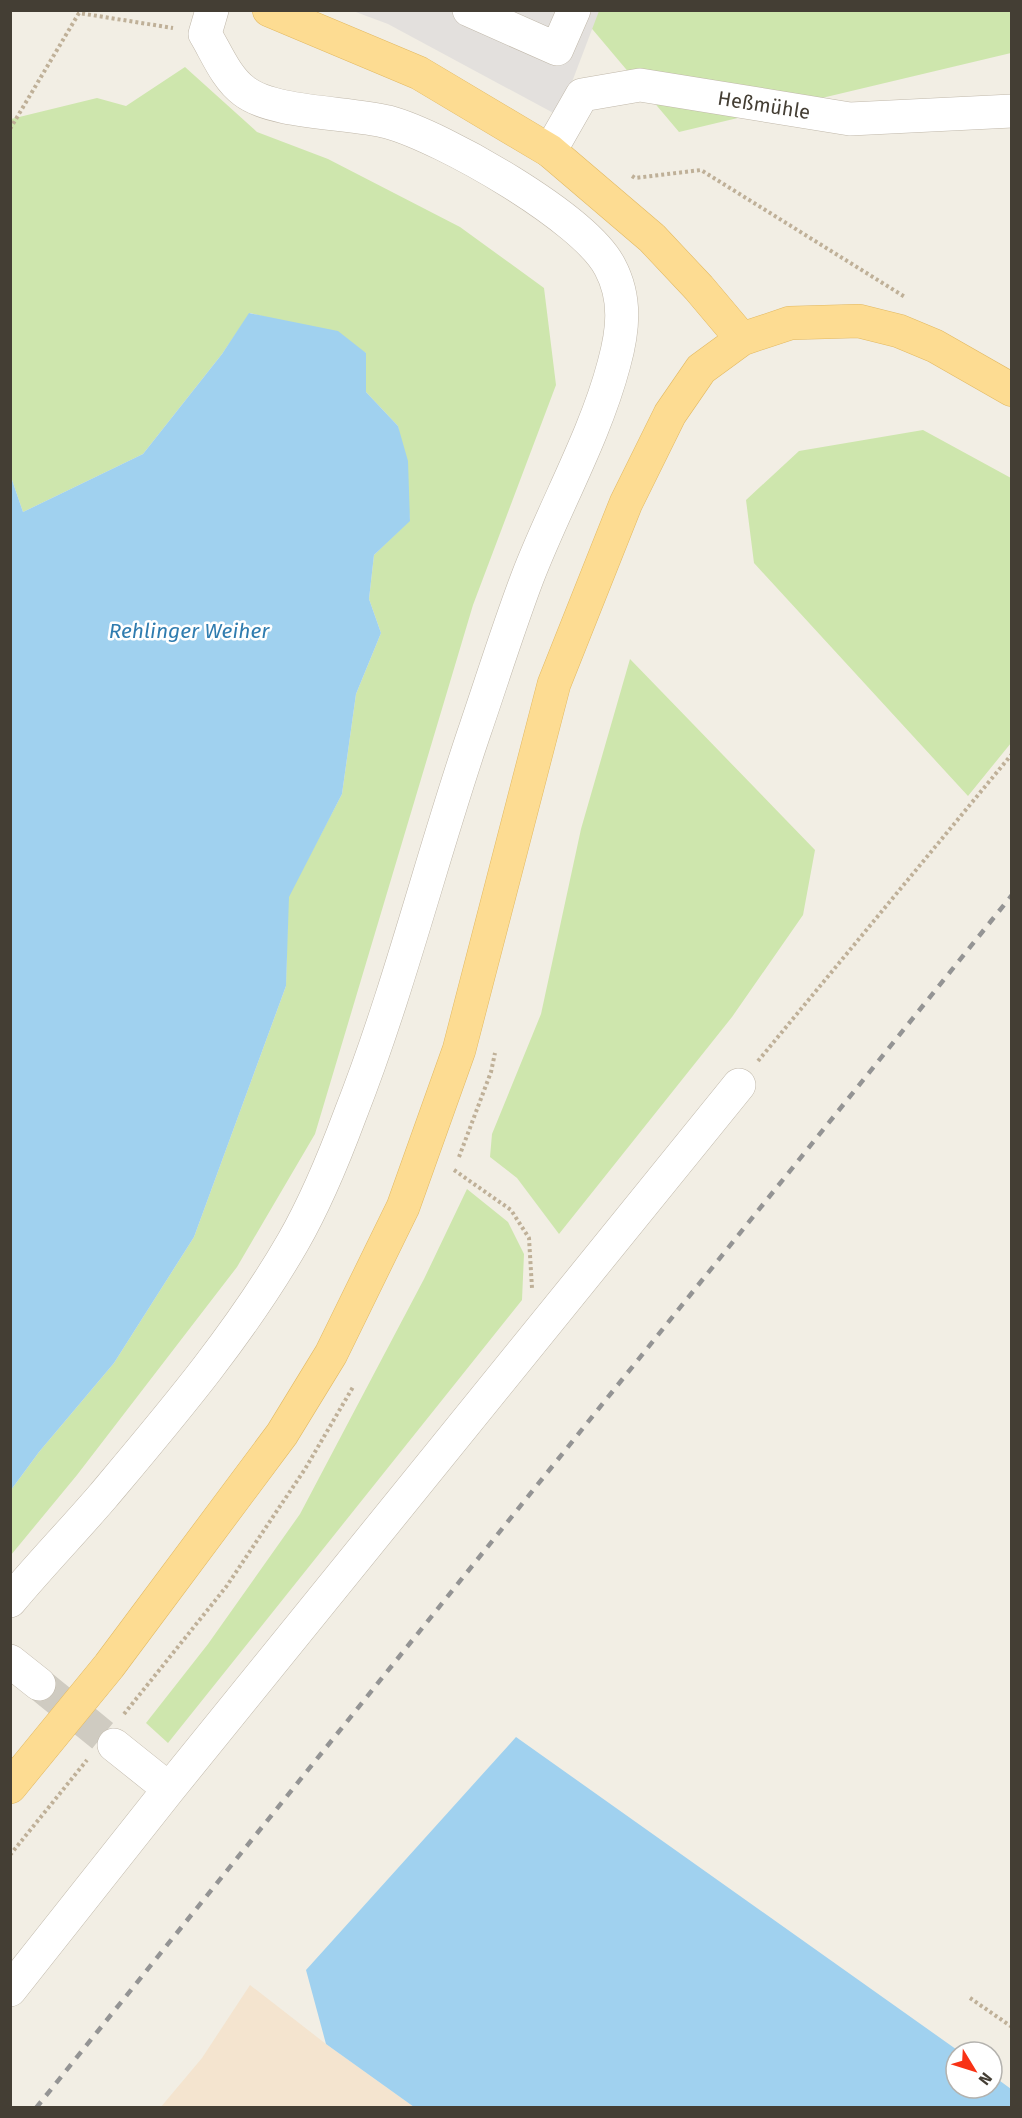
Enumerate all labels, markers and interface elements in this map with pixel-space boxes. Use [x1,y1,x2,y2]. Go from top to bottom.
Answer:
street label: Heßmühle [716,86,812,124]
water label: Rehlinger Weiher [109,618,270,644]
north arrow [944,2040,1004,2100]
text: N [975,2069,996,2089]

